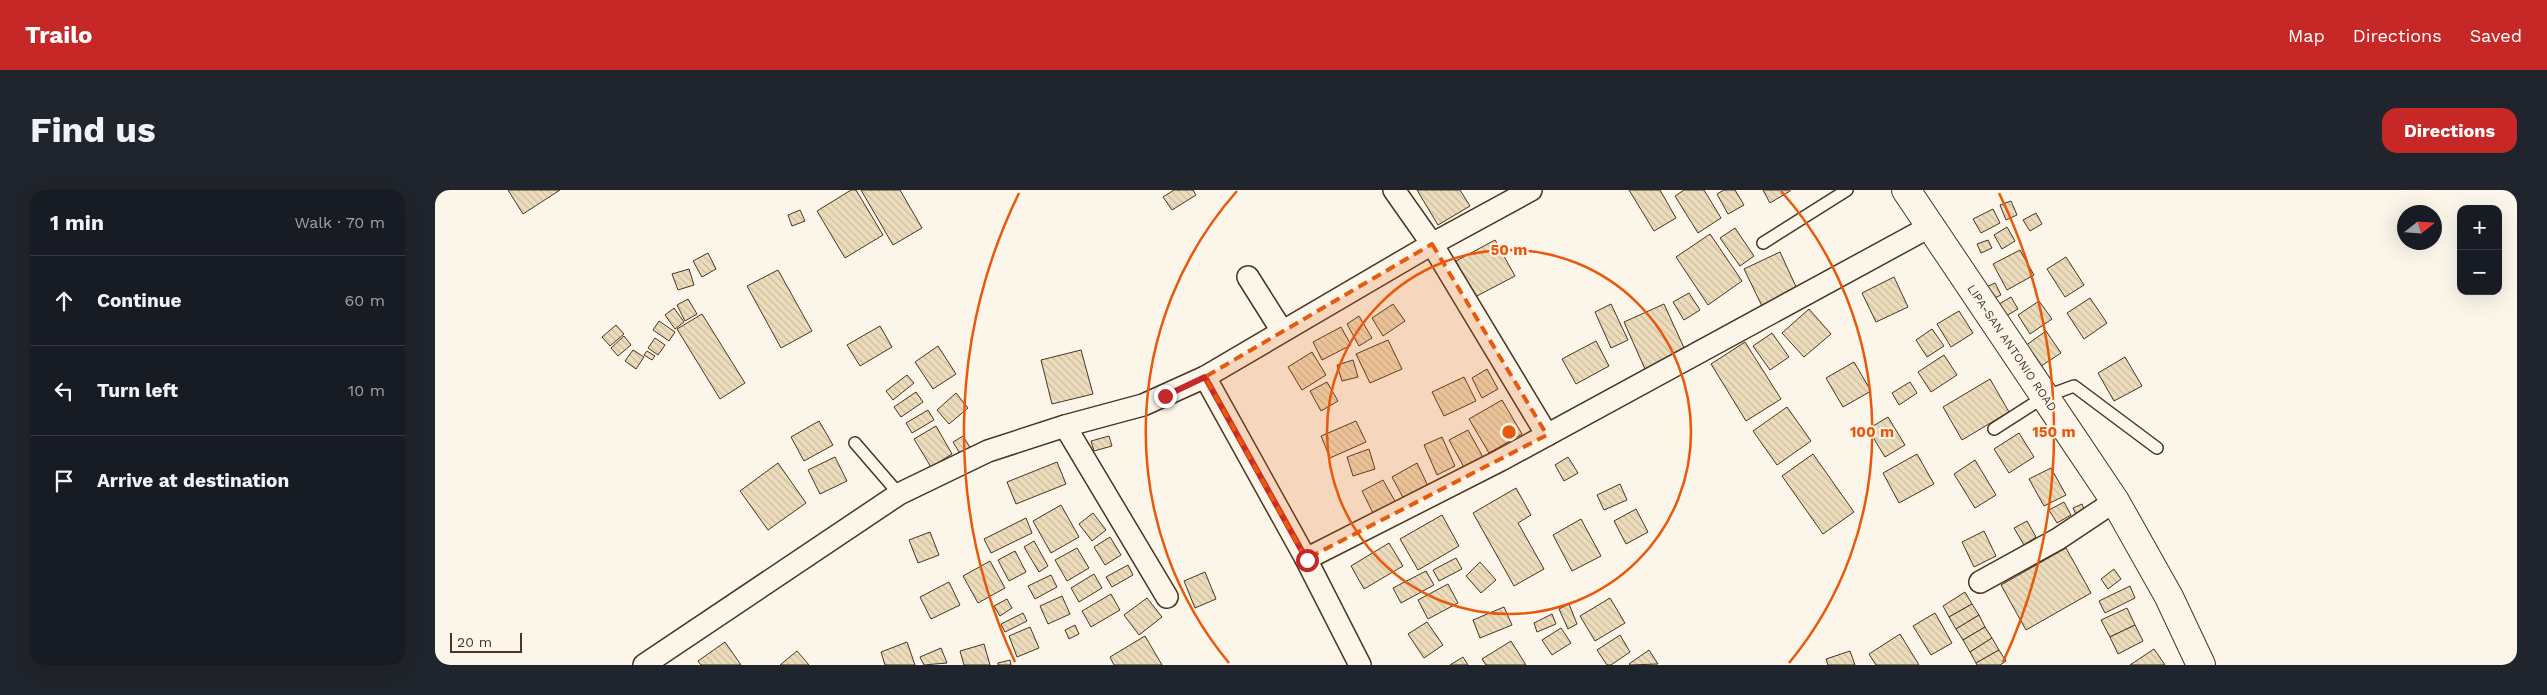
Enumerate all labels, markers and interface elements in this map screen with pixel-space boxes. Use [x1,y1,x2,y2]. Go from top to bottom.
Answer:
text: Trailo [25,21,92,49]
text: Map [2288,25,2325,46]
text: Directions [2353,25,2442,46]
text: Saved [2470,25,2522,46]
button: Directions [2382,108,2517,153]
text: Find us [30,109,156,151]
north arrow [2397,205,2442,250]
map controls [2457,205,2502,295]
button: + [2457,205,2502,250]
text: 1 min [50,210,104,235]
text: Walk · 70 m [294,213,385,232]
text: 50 m [1491,241,1527,259]
button: − [2457,250,2502,295]
street label: LIPA-SAN ANTONIO ROAD [1964,282,2060,414]
icon: ahead [50,287,78,315]
text: Continue [97,289,181,312]
text: 60 m [345,291,385,310]
icon: left [50,377,78,405]
text: Turn left [97,379,178,402]
text: 10 m [348,381,385,400]
route end [1154,385,1177,408]
centre of rings [1500,423,1518,441]
text: 100 m [1850,423,1894,441]
text: 150 m [2032,423,2076,441]
icon: arrive [50,467,78,495]
text: Arrive at destination [97,469,289,492]
route start [1296,549,1319,572]
scale bar [450,630,523,653]
text: 20 m [457,634,492,650]

